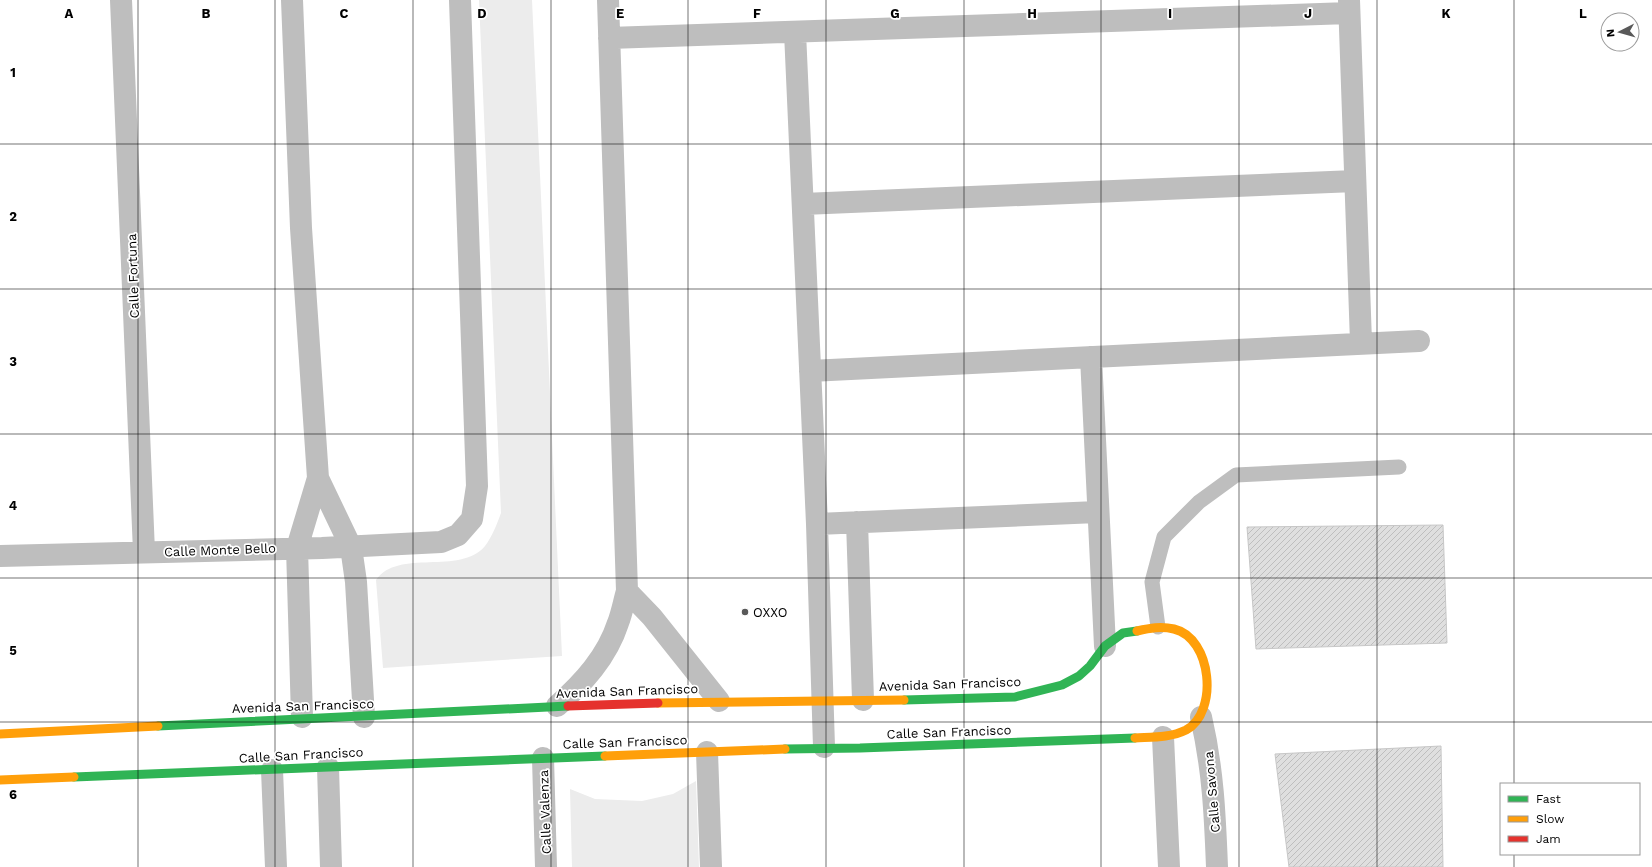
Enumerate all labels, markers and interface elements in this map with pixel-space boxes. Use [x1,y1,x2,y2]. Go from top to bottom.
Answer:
text: A [65,6,74,21]
text: B [202,6,211,21]
text: C [340,6,349,21]
text: D [477,6,487,21]
text: E [616,6,624,21]
text: F [753,6,761,21]
text: G [890,6,900,21]
text: H [1027,6,1037,21]
text: I [1168,6,1172,21]
text: J [1304,6,1312,21]
text: K [1441,6,1451,21]
text: L [1579,6,1587,21]
north arrow [1600,12,1640,52]
text: N [1604,28,1617,38]
text: 1 [10,65,16,80]
text: 2 [9,209,17,224]
street label: Calle Fortuna [124,233,142,319]
text: 3 [9,354,17,369]
text: 4 [9,498,18,513]
street label: Calle Monte Bello [164,541,276,559]
place label: OXXO [753,605,787,620]
marker: OXXO [740,607,750,617]
text: 5 [9,643,17,658]
street label: Avenida San Francisco [879,674,1022,694]
street label: Avenida San Francisco [556,681,699,701]
street label: Avenida San Francisco [232,696,375,716]
street label: Calle San Francisco [886,722,1012,742]
street label: Calle San Francisco [562,732,688,752]
street label: Calle San Francisco [238,744,364,766]
street label: Calle Savona [1201,750,1223,833]
street label: Calle Valenza [536,769,554,855]
legend [1500,783,1640,855]
text: 6 [9,787,17,802]
text: Fast [1536,792,1561,806]
text: Slow [1536,812,1564,826]
text: Jam [1536,832,1561,846]

